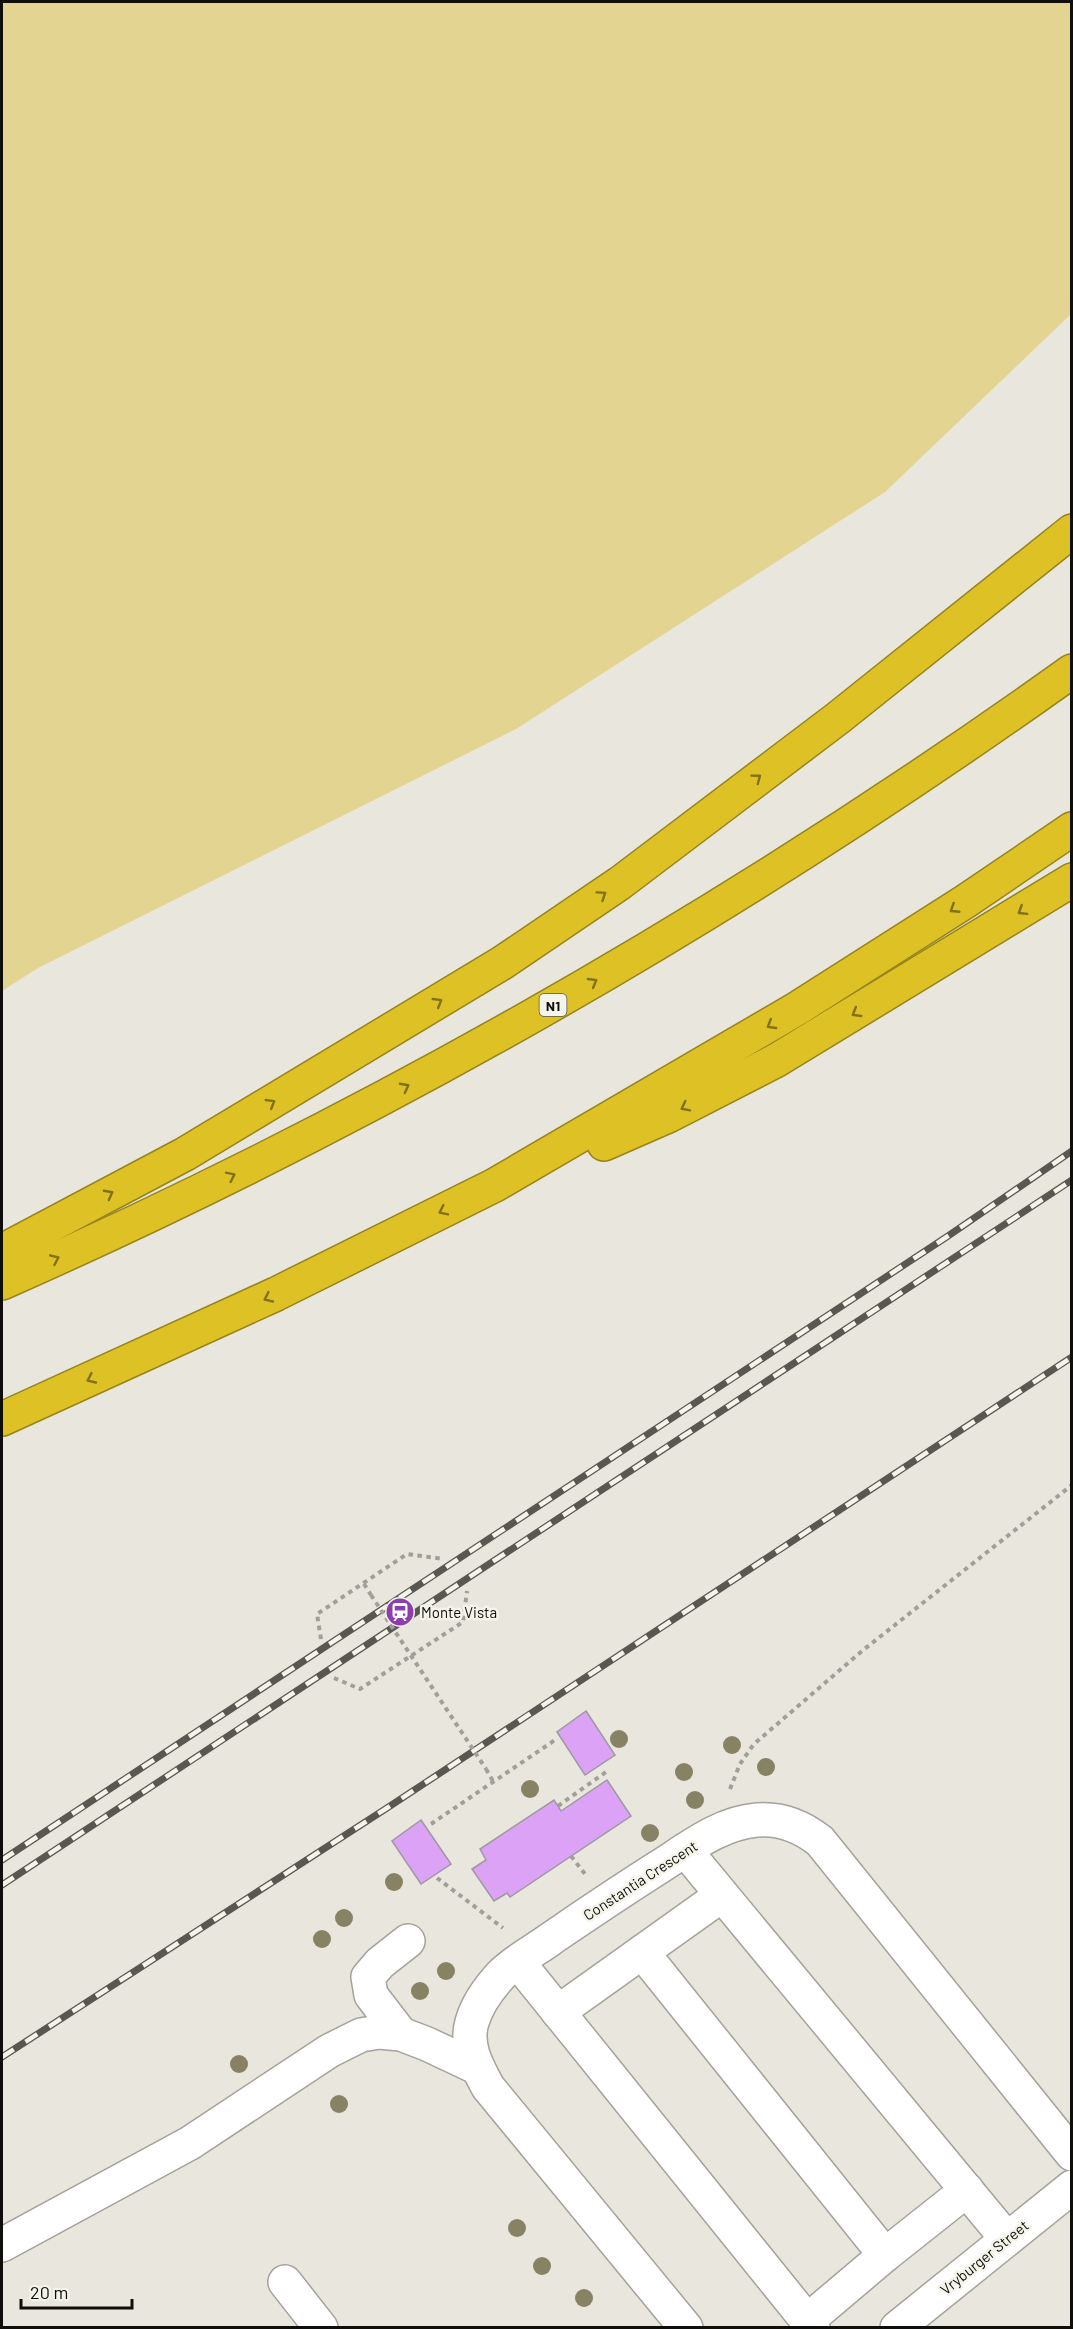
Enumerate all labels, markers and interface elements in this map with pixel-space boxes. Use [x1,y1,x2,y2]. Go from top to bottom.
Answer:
one-way arrow [751,774,762,785]
one-way arrow [595,892,606,903]
one-way arrow [950,902,961,913]
one-way arrow [1018,903,1028,915]
one-way arrow [587,977,598,989]
road number: N1 [540,994,566,1016]
one-way arrow [432,998,442,1010]
one-way arrow [852,1005,862,1017]
one-way arrow [767,1017,777,1029]
one-way arrow [399,1083,409,1094]
one-way arrow [265,1098,275,1110]
one-way arrow [681,1100,691,1111]
one-way arrow [225,1172,236,1183]
one-way arrow [103,1190,113,1201]
one-way arrow [438,1204,449,1216]
one-way arrow [49,1254,60,1266]
one-way arrow [264,1291,275,1303]
one-way arrow [86,1372,97,1384]
station icon: Monte Vista [384,1596,416,1628]
place label: Monte Vista [421,1603,497,1621]
street label: Constantia Crescent [580,1836,700,1924]
street label: Vryburger Street [936,2216,1032,2298]
scale bar [21,2272,132,2310]
text: 20 m [30,2281,68,2303]

